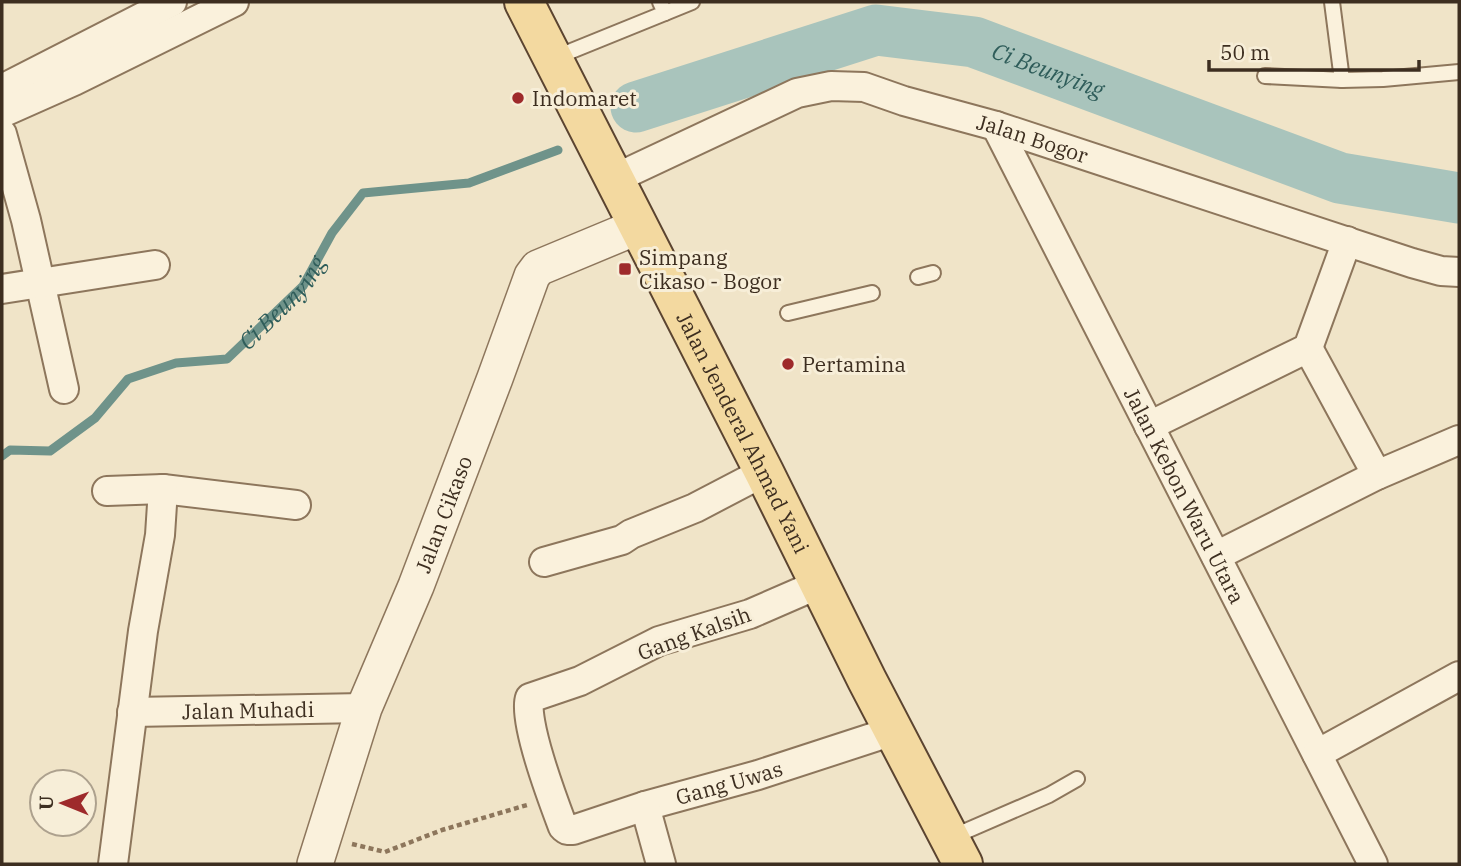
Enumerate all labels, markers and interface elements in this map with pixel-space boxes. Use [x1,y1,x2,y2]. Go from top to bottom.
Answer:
scale bar [1209,28,1419,72]
water label: Ci Beunying [988,35,1110,104]
text: 50 m [1220,38,1270,66]
place label: Indomaret [532,84,637,112]
marker: Indomaret [510,90,526,106]
street label: Jalan Bogor [974,107,1092,170]
place label: Simpang Cikaso - Bogor [639,243,782,295]
water label: Ci Beunying [232,249,332,355]
marker: Simpang Cikaso - Bogor [617,261,633,277]
street label: Jalan Jenderal Ahmad Yani [670,307,816,558]
place label: Pertamina [802,350,906,378]
marker: Pertamina [780,356,796,372]
street label: Jalan Kebon Waru Utara [1118,383,1252,608]
street label: Jalan Cikaso [408,452,478,577]
street label: Gang Kalsih [633,600,755,666]
street label: Jalan Muhadi [182,695,314,725]
street label: Gang Uwas [672,754,786,811]
north arrow [28,768,98,838]
text: U [34,795,58,810]

